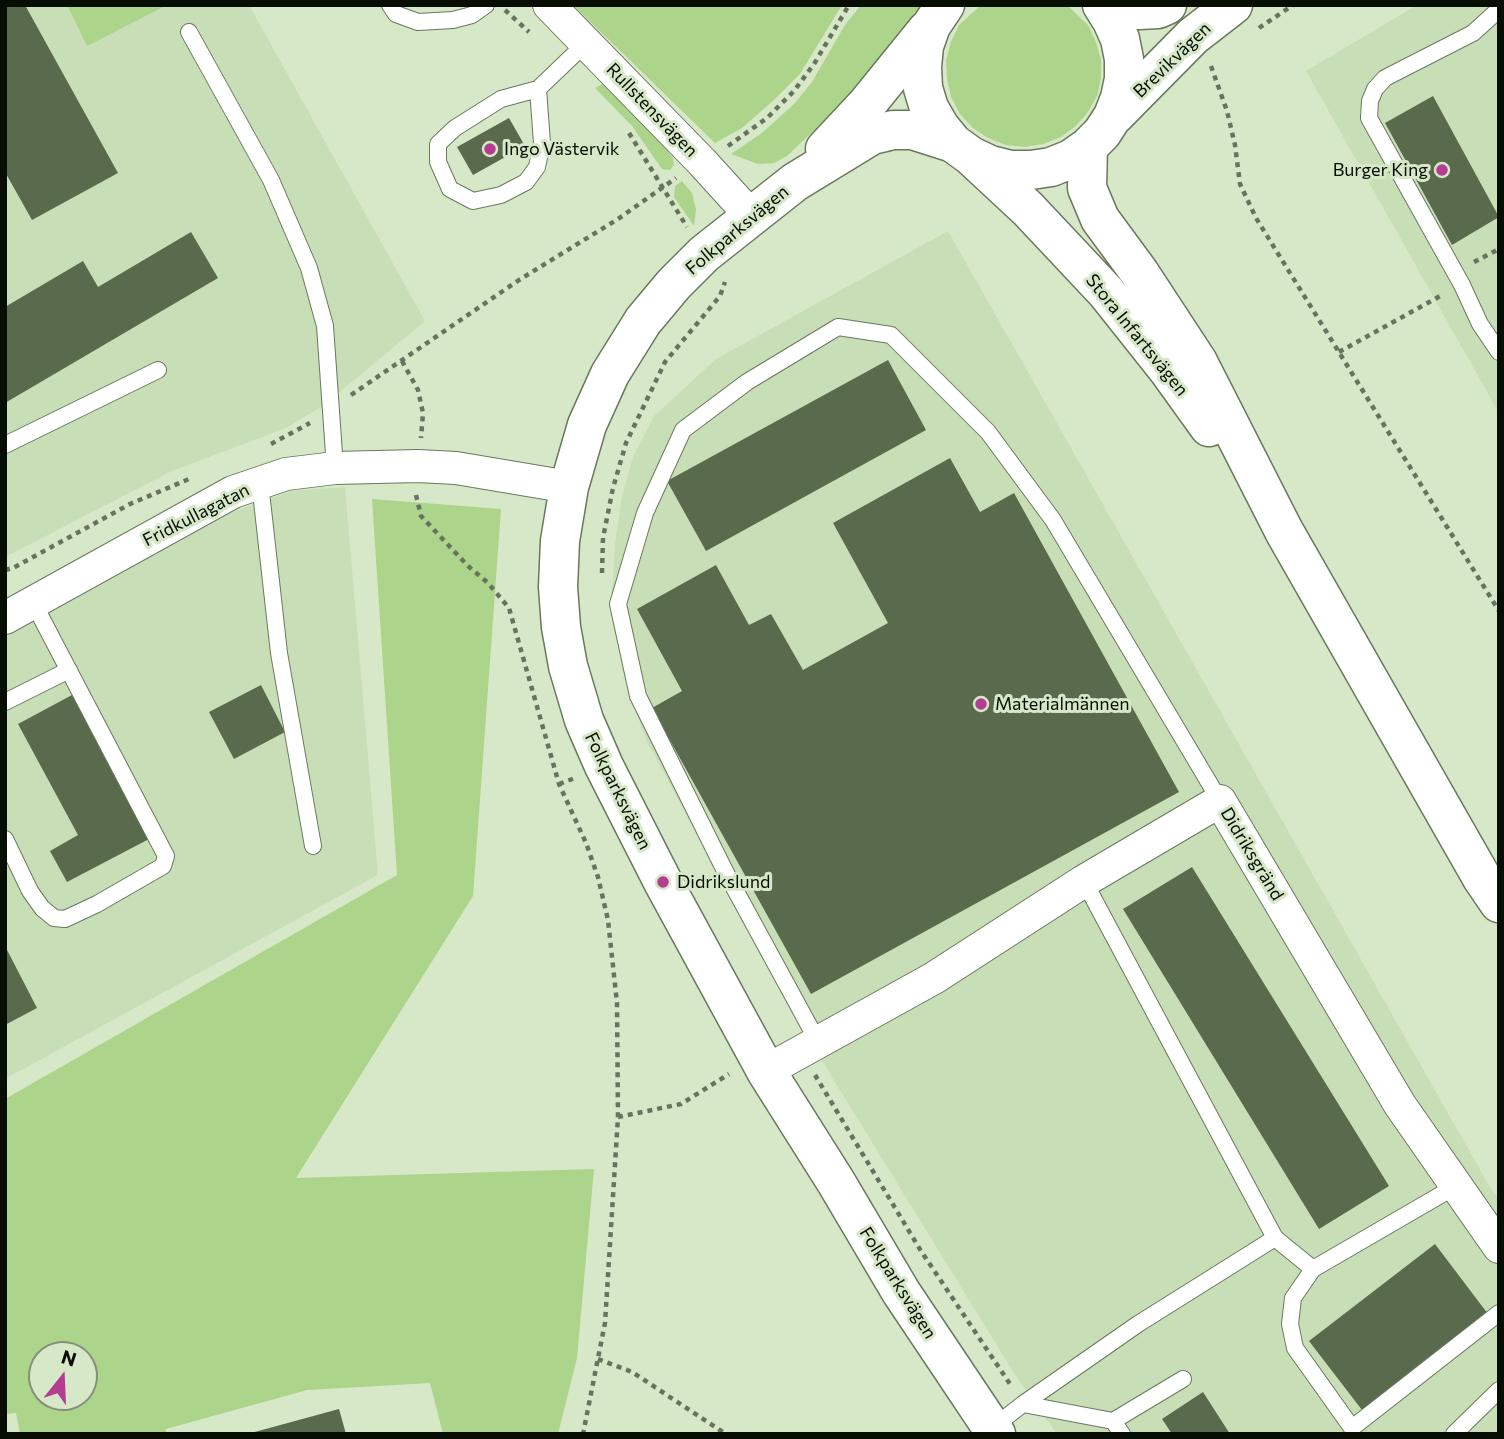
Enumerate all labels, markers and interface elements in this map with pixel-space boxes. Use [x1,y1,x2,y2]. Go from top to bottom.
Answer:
street label: Brevikvägen [1129,18,1215,102]
street label: Rullstensvägen [602,59,702,161]
place label: Ingo Västervik [504,138,620,160]
marker: Ingo Västervik [482,141,498,157]
place label: Burger King [1333,159,1428,181]
marker: Burger King [1434,162,1450,178]
street label: Folkparksvägen [681,181,793,279]
street label: Stora Infartsvägen [1081,270,1193,400]
street label: Fridkullagatan [139,479,253,551]
place label: Materialmännen [995,693,1129,715]
marker: Materialmännen [973,696,989,712]
street label: Folkparksvägen [580,729,656,853]
street label: Didriksgränd [1216,804,1288,904]
place label: Didrikslund [677,871,770,893]
marker: Didrikslund [655,874,671,890]
street label: Folkparksvägen [855,1223,941,1343]
north arrow [28,1341,98,1411]
text: N [59,1344,79,1371]

